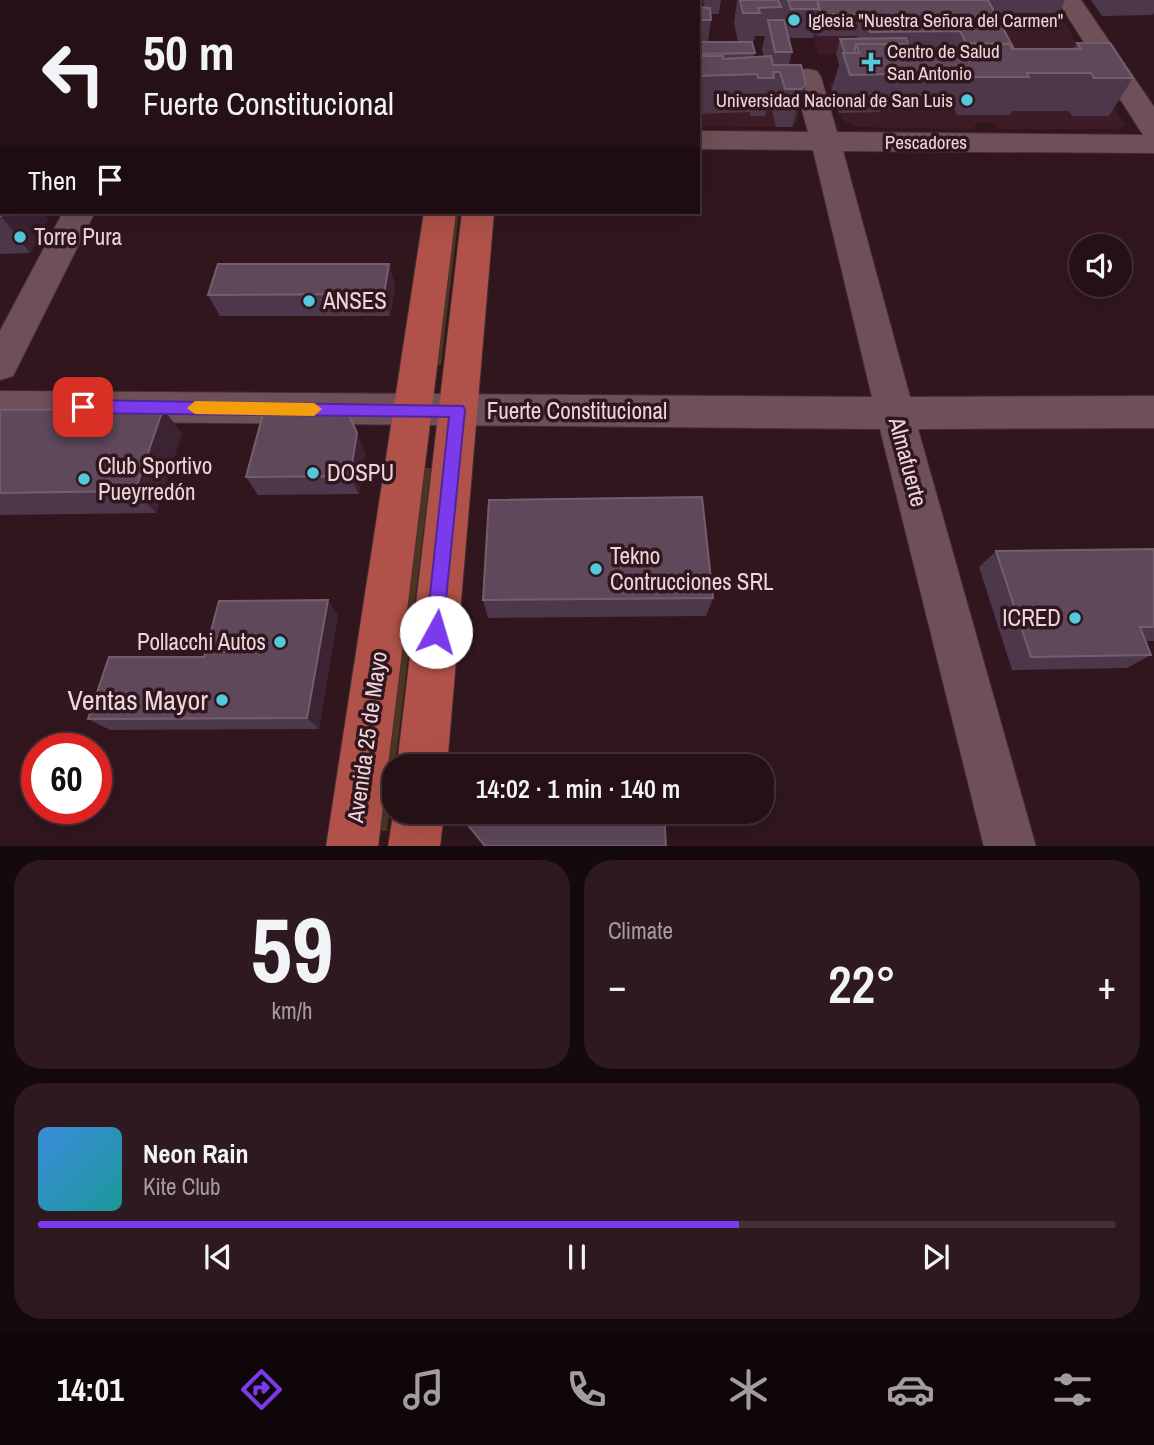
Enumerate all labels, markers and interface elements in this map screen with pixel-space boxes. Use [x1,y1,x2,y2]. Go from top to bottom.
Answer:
place label: Iglesia "Nuestra Señora del Carmen" [808,7,1063,33]
marker: Iglesia "Nuestra Señora del Carmen" [786,12,802,28]
text: 50 m [143,19,235,85]
icon: left [28,28,119,119]
place label: Centro de Salud San Antonio [887,38,1000,86]
marker: Centro de Salud San Antonio [861,52,881,72]
text: Fuerte Constitucional [143,82,394,125]
place label: Universidad Nacional de San Luis [716,87,953,113]
marker: Universidad Nacional de San Luis [959,92,975,108]
street label: Pescadores [885,129,967,155]
icon: arrive [91,161,129,199]
text: Then [28,163,77,198]
place label: Torre Pura [34,221,123,252]
marker: Torre Pura [12,229,28,245]
map controls [1069,234,1132,297]
button: sound [1069,234,1132,297]
place label: ANSES [322,285,387,316]
marker: ANSES [301,293,317,309]
pin [53,377,113,437]
icon: arrive [64,388,102,426]
street label: Fuerte Constitucional [487,395,667,426]
street label: Almafuerte [881,413,935,510]
place label: Club Sportivo Pueyrredón [98,450,212,507]
place label: DOSPU [327,457,394,488]
marker: DOSPU [305,465,321,481]
marker: Club Sportivo Pueyrredón [76,471,92,487]
place label: Tekno Contrucciones SRL [610,540,774,597]
marker: Tekno Contrucciones SRL [588,561,604,577]
position arrow [399,595,473,669]
place label: ICRED [1002,602,1061,633]
marker: ICRED [1067,610,1083,626]
place label: Pollacchi Autos [137,626,266,657]
marker: Pollacchi Autos [272,634,288,650]
street label: Avenida 25 de Mayo [339,649,394,826]
place label: Ventas Mayor [68,681,208,719]
marker: Ventas Mayor [214,692,230,708]
speed limit sign: 60 [21,733,112,824]
text: 14:02 · 1 min · 140 m [476,771,680,806]
text: 59 [251,888,334,1010]
text: Climate [608,915,673,946]
text: 22° [828,949,896,1019]
text: − [608,960,626,1011]
text: + [1098,960,1116,1011]
text: km/h [272,995,312,1026]
text: Neon Rain [143,1136,248,1171]
text: Kite Club [143,1171,221,1202]
icon: previous [199,1238,237,1276]
icon: pause [558,1238,596,1276]
icon: next [917,1238,955,1276]
icon: directions [237,1365,286,1414]
icon: music [399,1365,448,1414]
icon: phone [562,1365,611,1414]
icon: climate [724,1365,773,1414]
icon: car [886,1365,935,1414]
icon: filters [1048,1365,1097,1414]
text: 14:01 [57,1368,124,1411]

